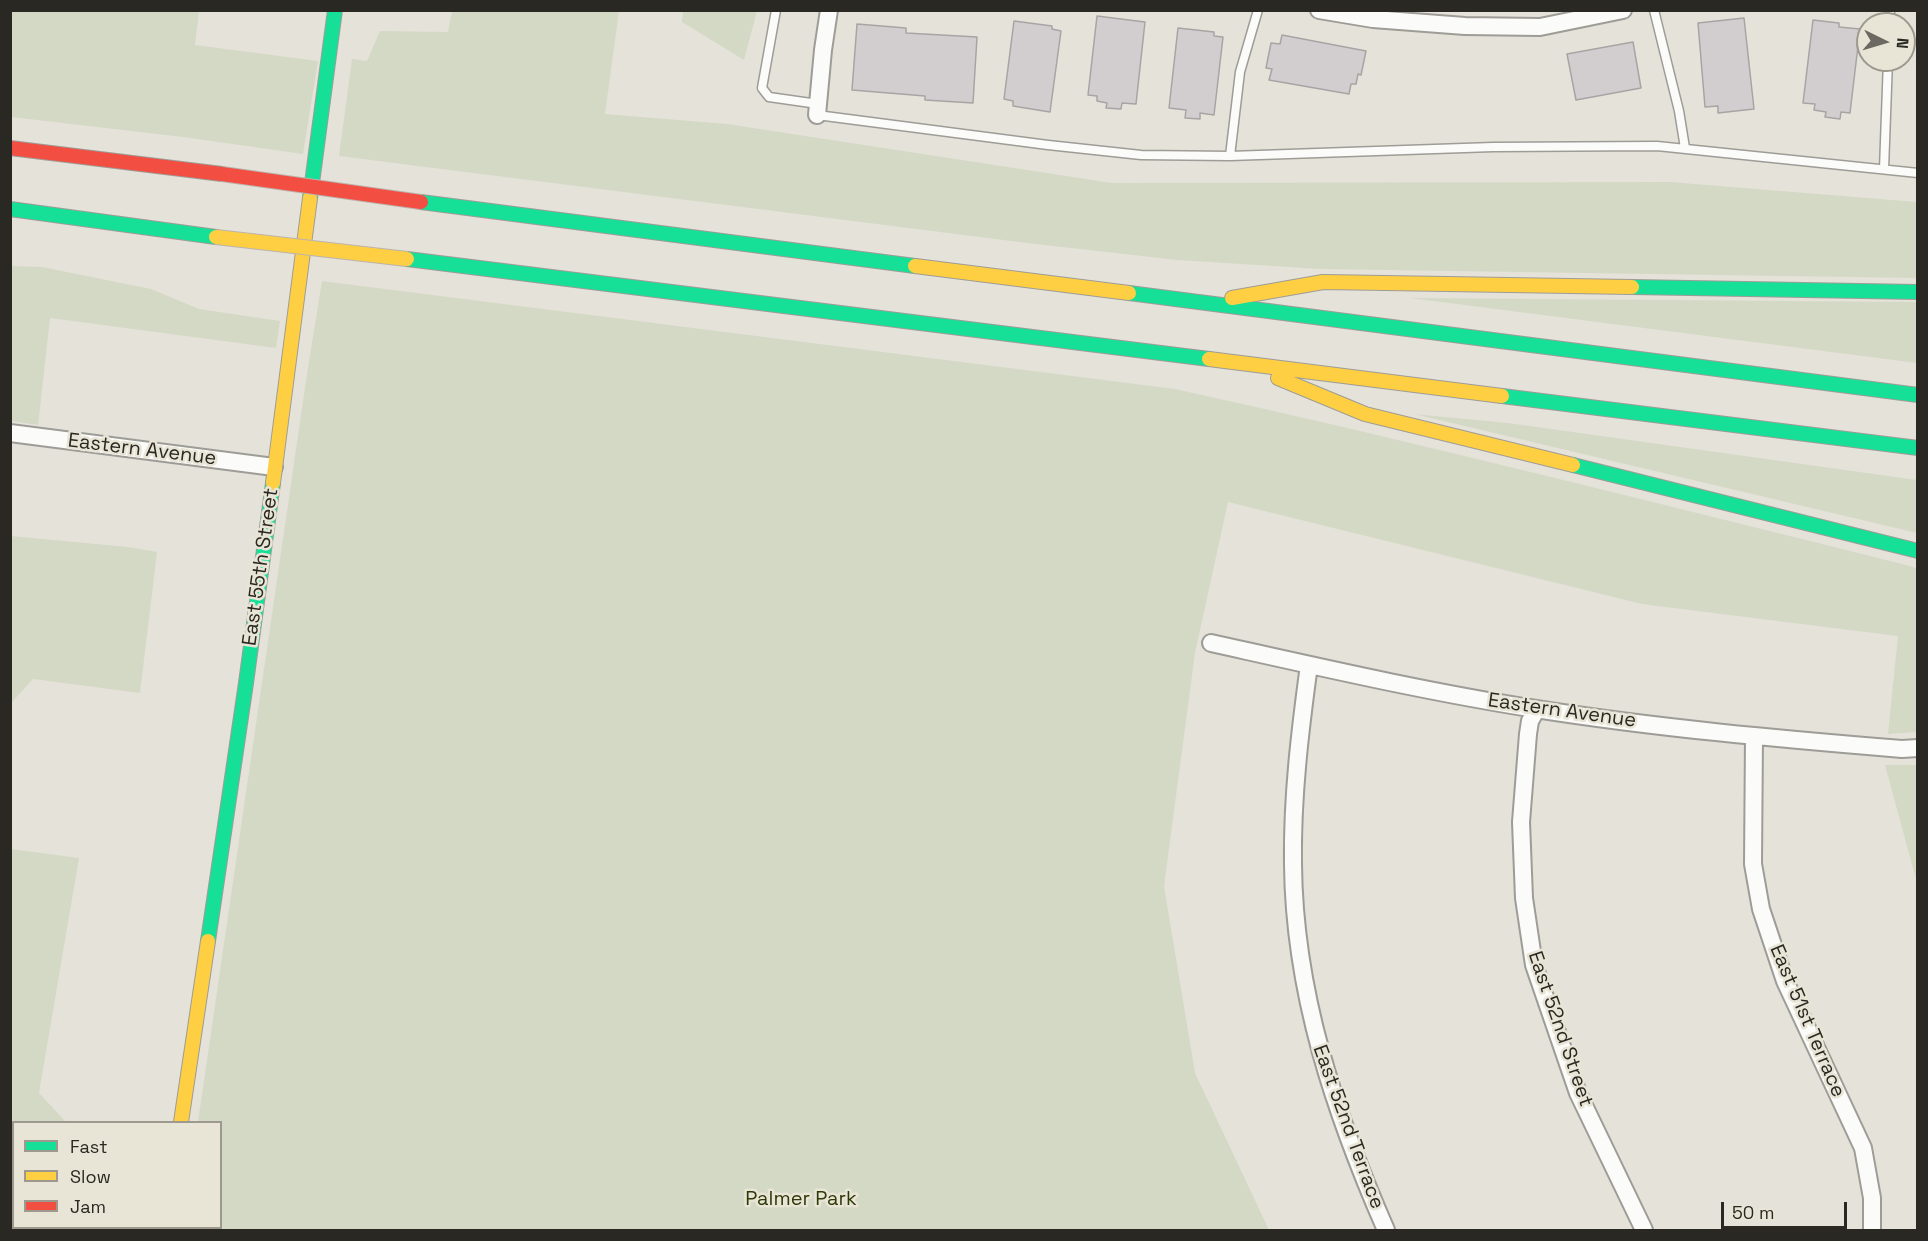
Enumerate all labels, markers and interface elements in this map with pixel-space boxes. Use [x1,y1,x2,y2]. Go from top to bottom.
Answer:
north arrow [1856,12,1916,72]
text: N [1892,37,1913,50]
street label: Eastern Avenue [66,429,218,471]
street label: East 55th Street [238,487,284,647]
street label: Eastern Avenue [1486,689,1638,733]
street label: East 51st Terrace [1764,941,1850,1101]
street label: East 52nd Street [1522,948,1598,1110]
street label: East 52nd Terrace [1307,1042,1389,1212]
legend [12,1121,222,1229]
text: Fast [70,1135,107,1158]
text: Slow [70,1165,111,1188]
park label: Palmer Park [745,1188,857,1212]
scale bar [1724,1190,1850,1228]
text: Jam [70,1195,106,1218]
text: 50 m [1732,1201,1774,1224]

